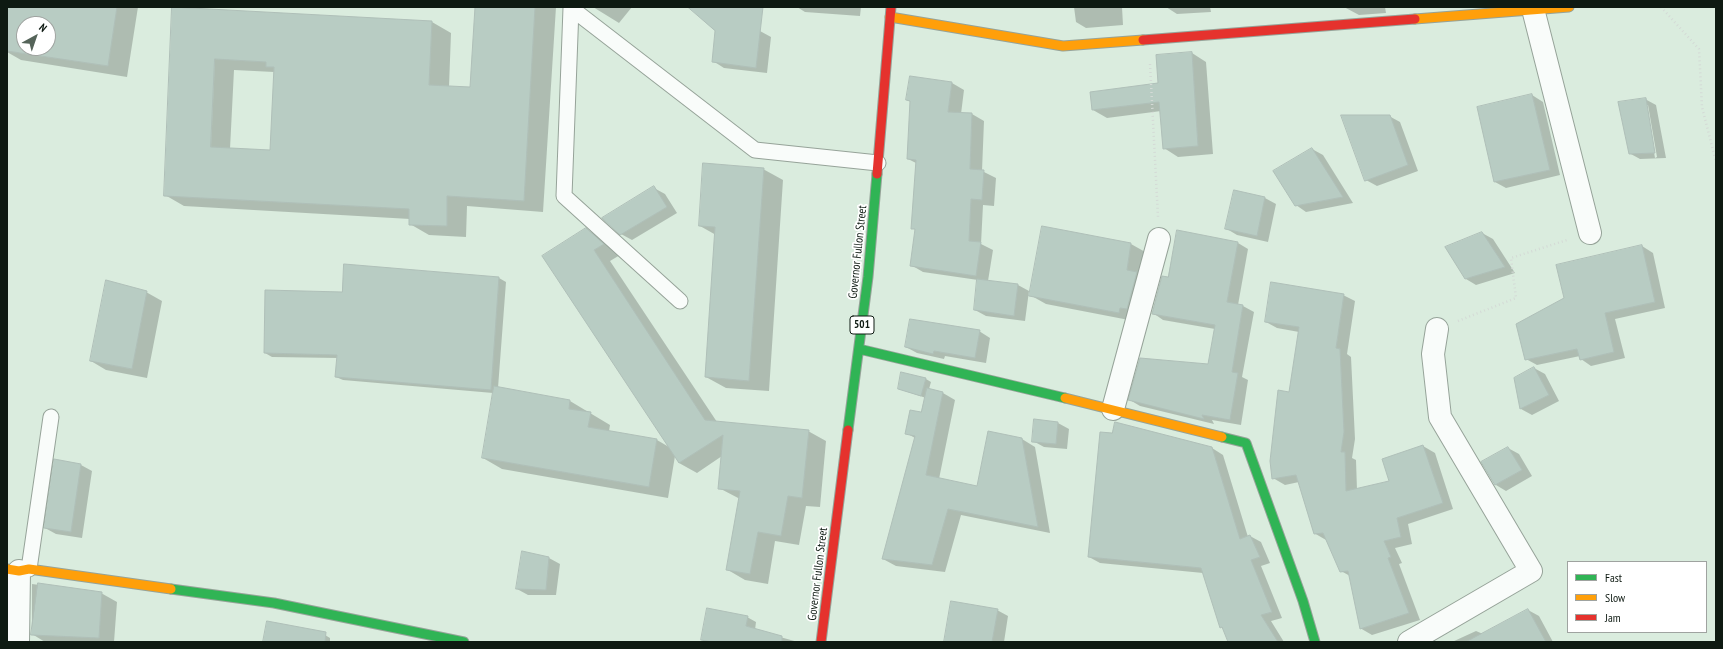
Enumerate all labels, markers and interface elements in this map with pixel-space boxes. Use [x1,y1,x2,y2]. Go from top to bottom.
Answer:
north arrow [16,16,56,56]
text: N [36,20,50,35]
street label: Governor Fullon Street [846,205,870,299]
road number: 501 [850,316,874,334]
street label: Governor Fullon Street [805,527,831,621]
legend [1567,561,1707,633]
text: Fast [1605,570,1622,585]
text: Slow [1605,590,1625,605]
text: Jam [1605,610,1621,625]

